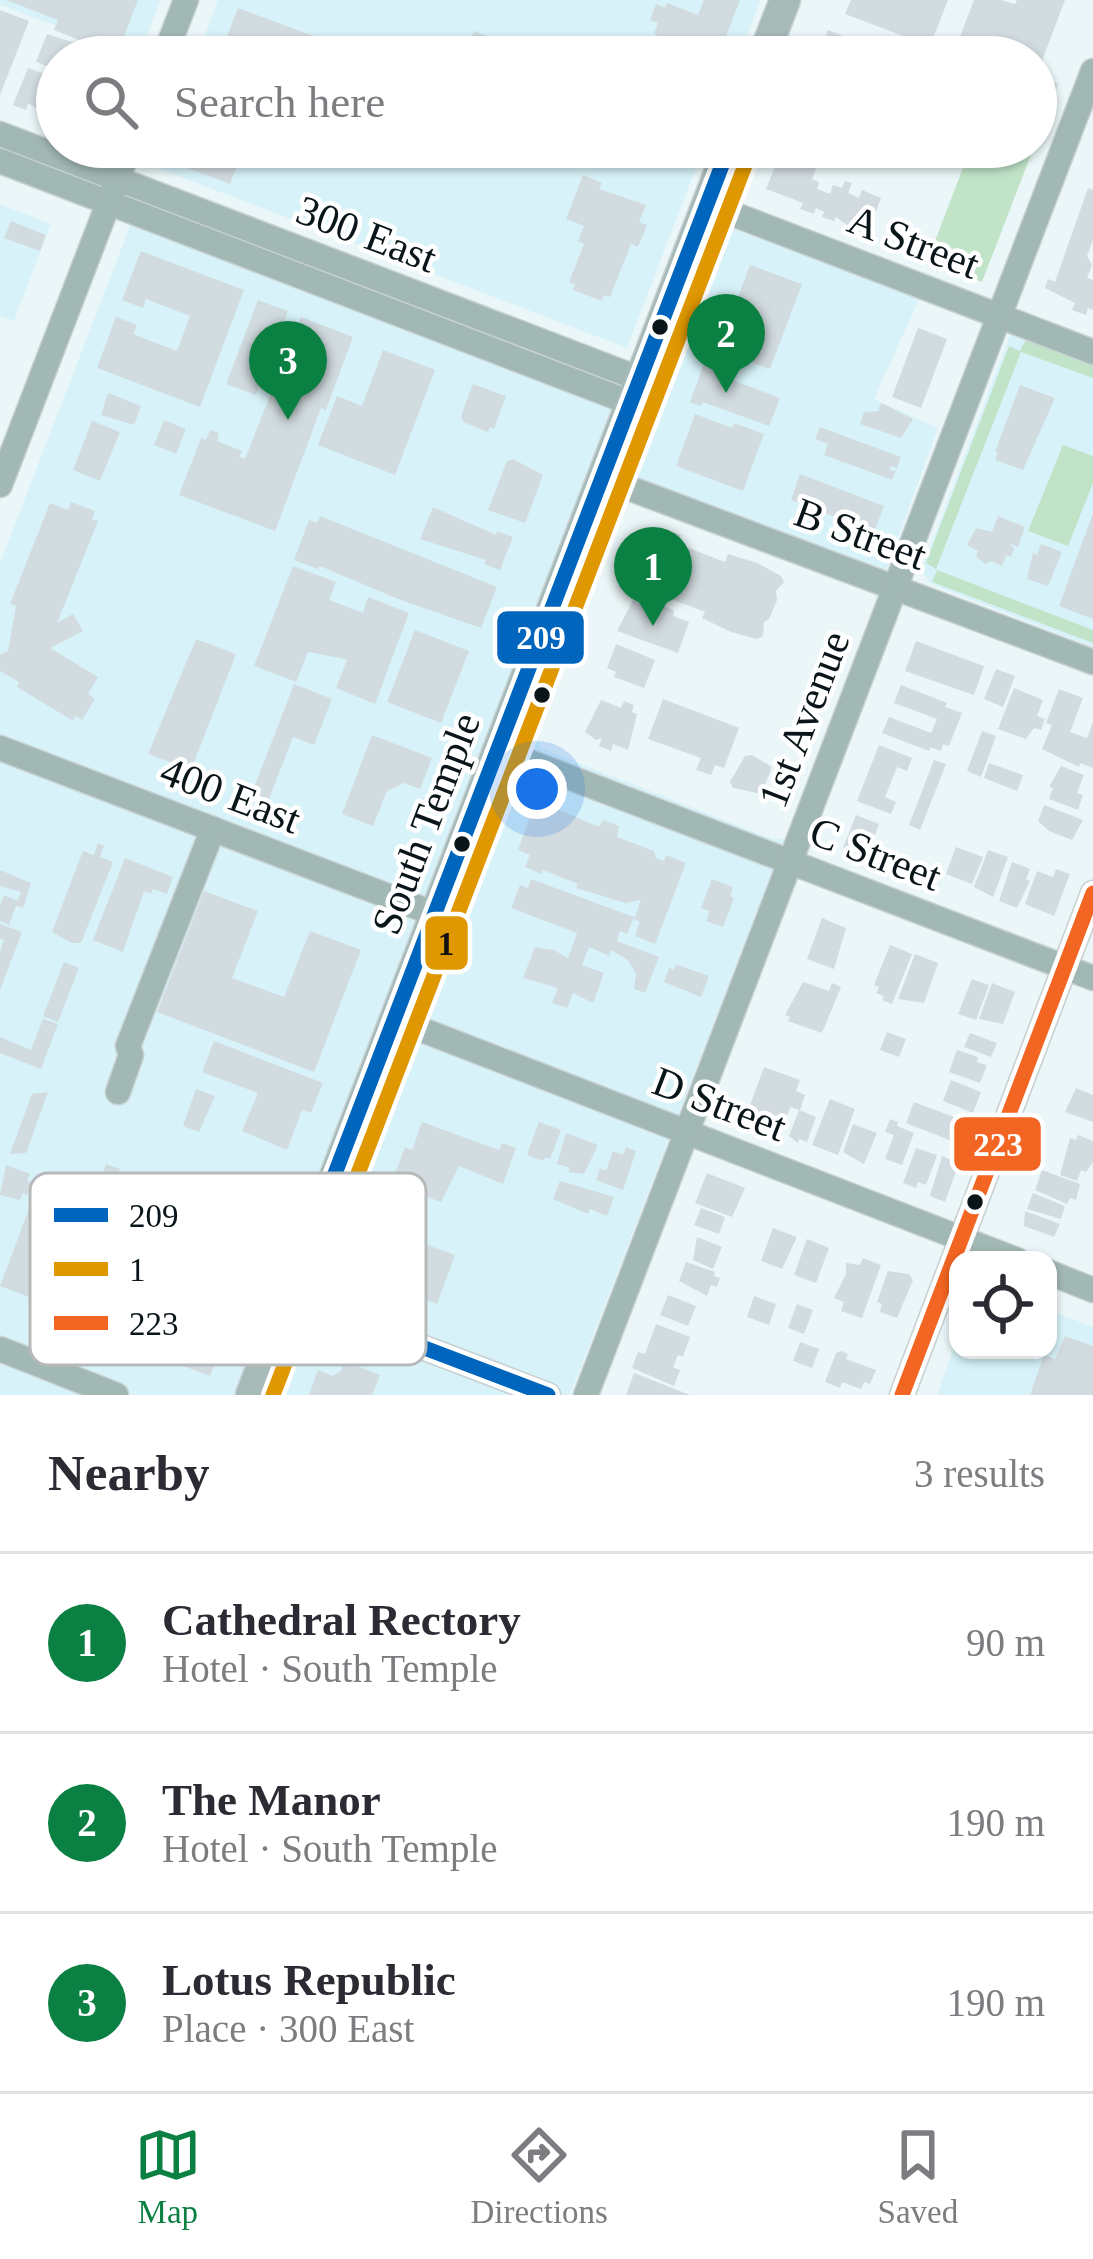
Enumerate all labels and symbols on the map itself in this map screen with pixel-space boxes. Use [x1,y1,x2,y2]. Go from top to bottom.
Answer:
street label: 300 East [290,186,443,282]
street label: A Street [842,196,986,288]
pin: 2 [687,294,765,393]
unlabelled marker [649,316,671,338]
pin: 3 [249,321,327,420]
street label: B Street [789,489,933,579]
pin: 1 [614,527,692,626]
line badge: 209 [495,609,586,666]
text: 209 [516,620,566,656]
street label: 1st Avenue [749,625,859,814]
unlabelled marker [531,684,553,706]
street label: South Temple [363,706,489,940]
street label: 400 East [154,747,307,843]
your location [507,759,567,819]
street label: C Street [804,808,948,900]
unlabelled marker [451,833,473,855]
line badge: 1 [423,914,470,972]
text: 1 [438,926,454,962]
street label: D Street [647,1058,793,1150]
line badge: 223 [952,1115,1043,1173]
text: 223 [973,1127,1023,1163]
legend [30,1173,426,1365]
unlabelled marker [964,1191,986,1213]
text: 209 [129,1198,179,1234]
text: 1 [129,1252,146,1288]
text: 223 [129,1306,179,1342]

